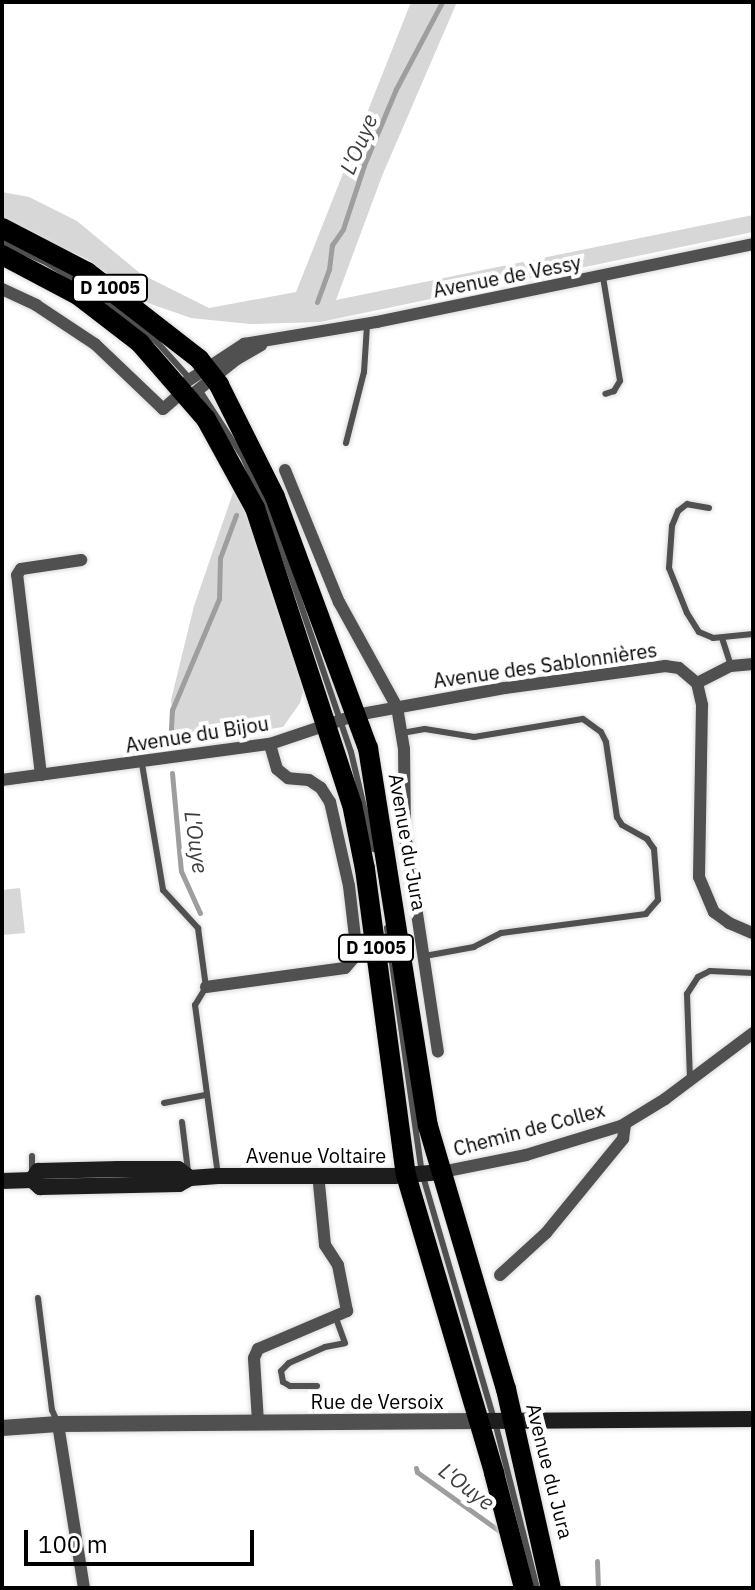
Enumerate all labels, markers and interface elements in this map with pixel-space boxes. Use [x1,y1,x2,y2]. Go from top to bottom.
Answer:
water label: L'Ouye [334,110,382,178]
street label: Avenue de Vessy [431,250,583,302]
road number: D 1005 [72,274,148,302]
street label: Avenue des Sablonnières [432,637,658,693]
street label: Avenue du Bijou [124,711,270,757]
street label: Avenue du Jura [384,772,432,912]
water label: L'Ouye [180,809,214,875]
road number: D 1005 [338,934,414,962]
street label: Chemin de Collex [451,1097,607,1161]
street label: Avenue Voltaire [246,1143,386,1167]
street label: Rue de Versoix [310,1389,444,1413]
street label: Avenue du Jura [522,1401,578,1541]
water label: L'Ouye [434,1457,500,1515]
scale bar [28,1514,258,1564]
text: 100 m [38,1528,108,1560]

